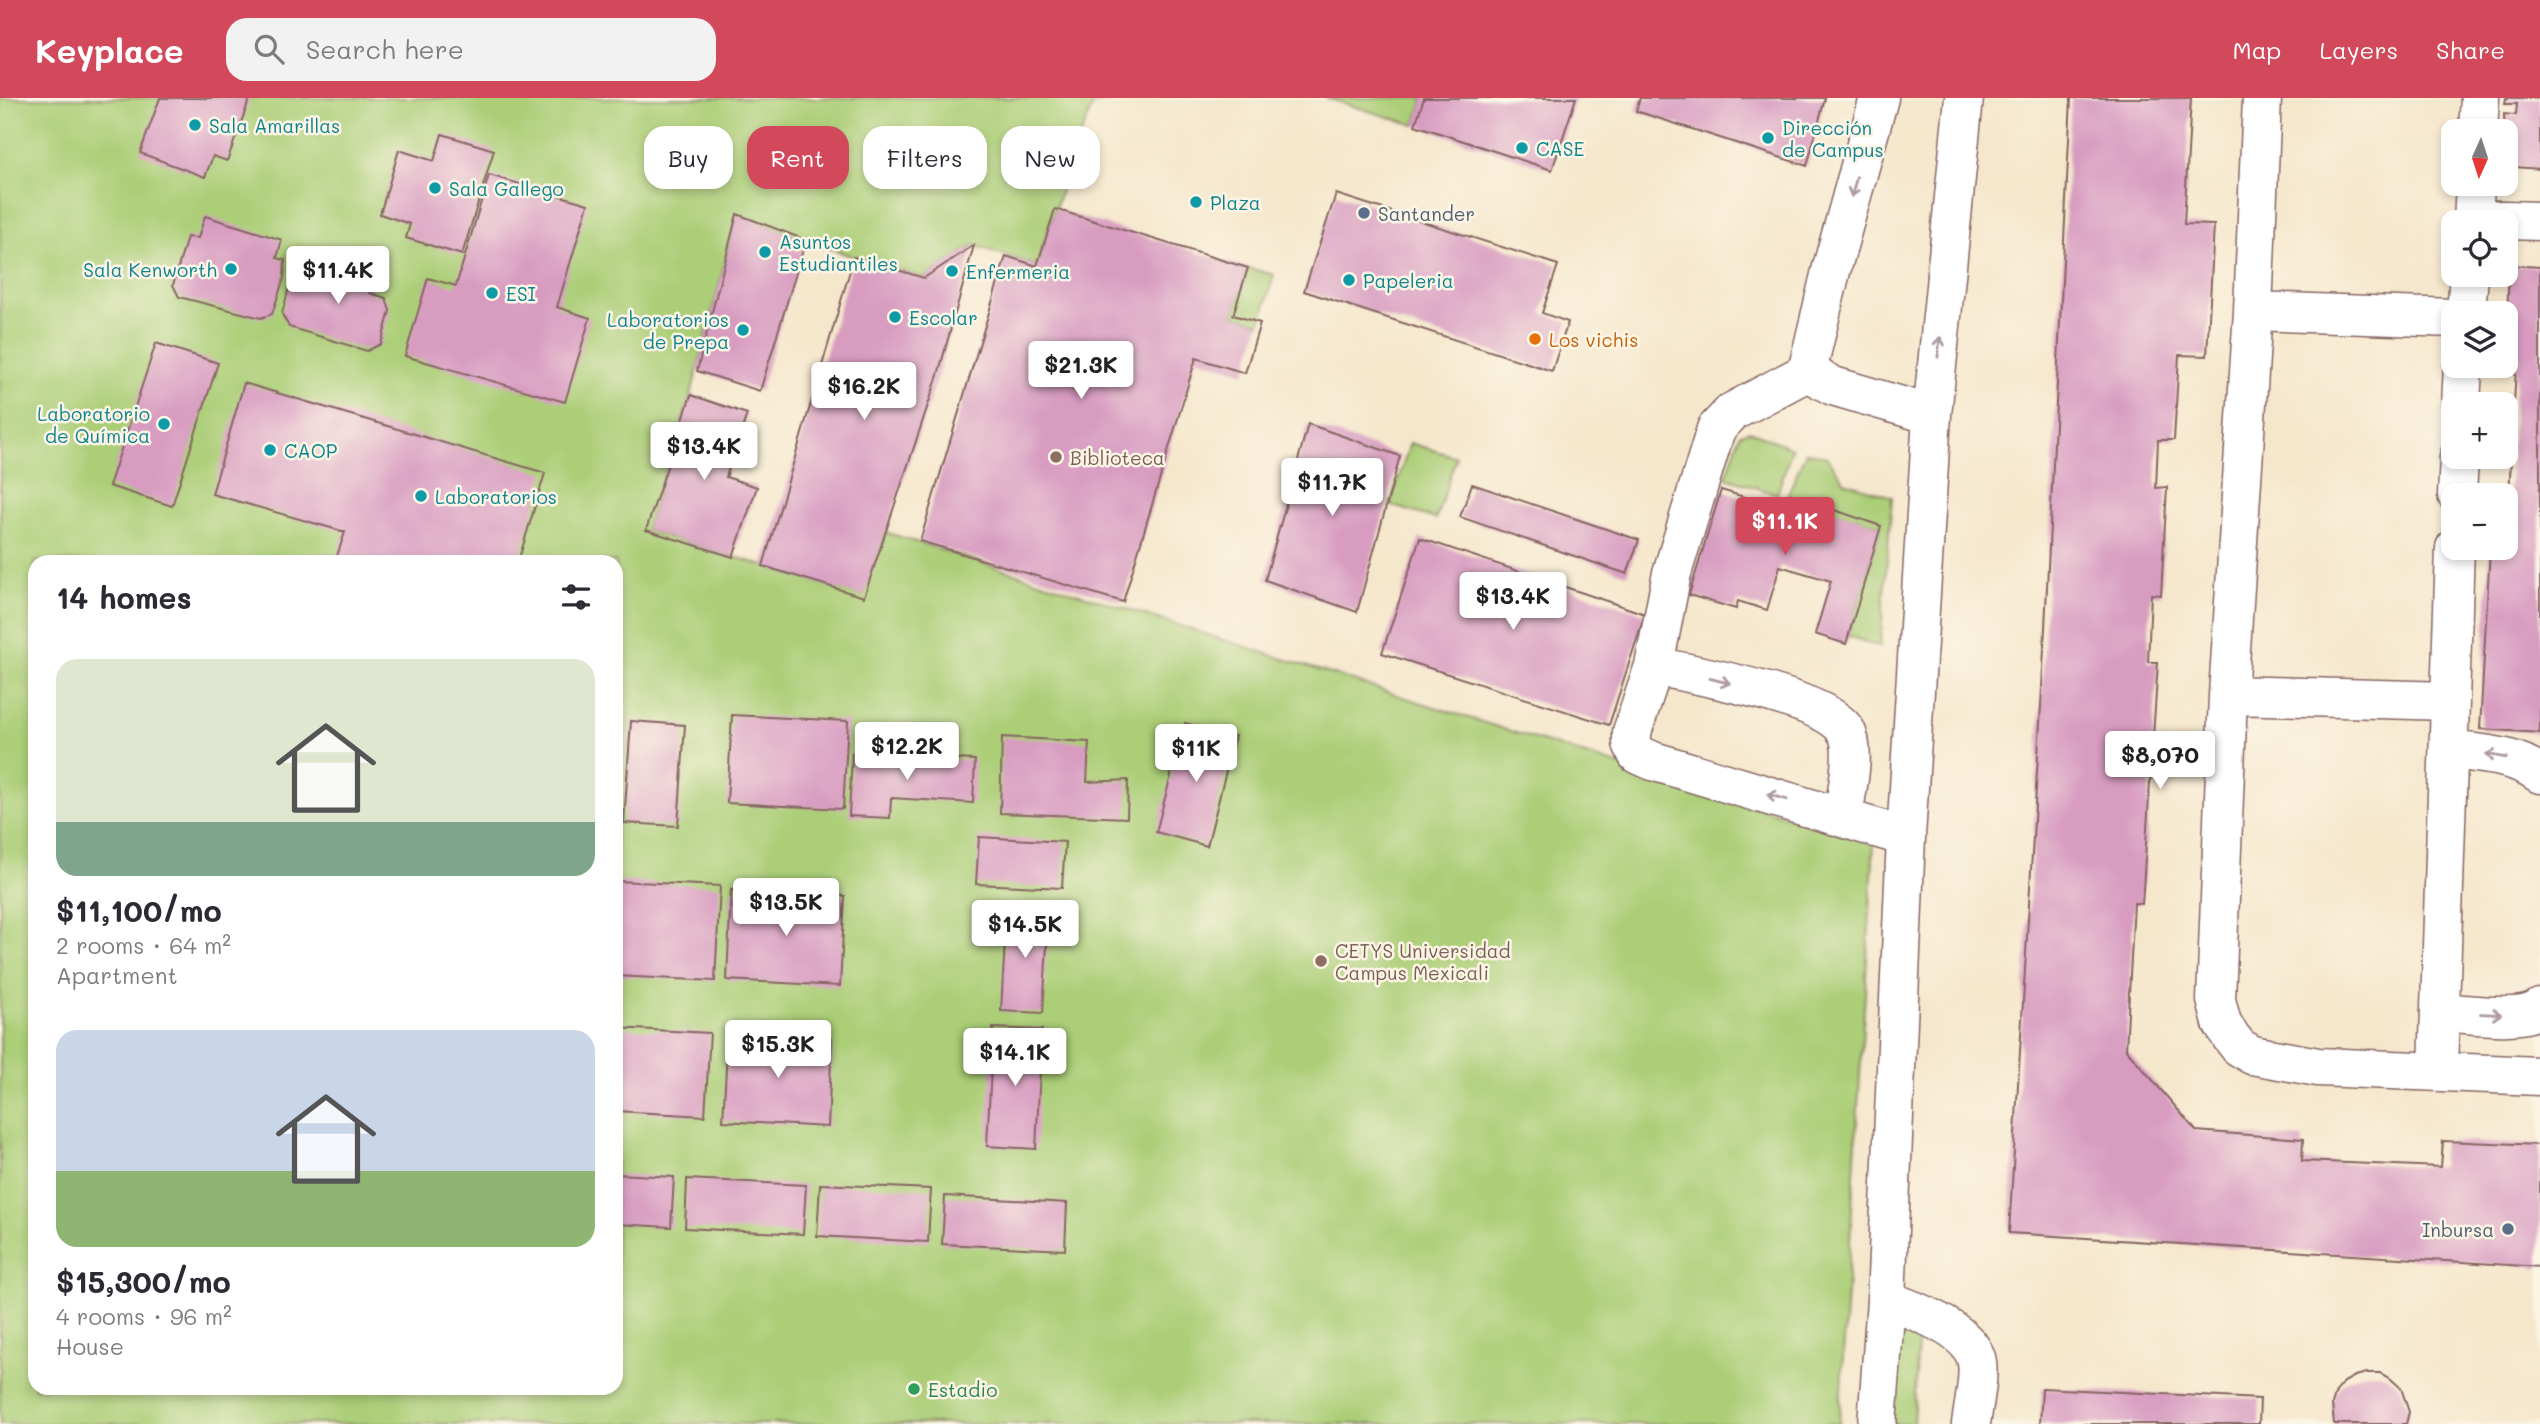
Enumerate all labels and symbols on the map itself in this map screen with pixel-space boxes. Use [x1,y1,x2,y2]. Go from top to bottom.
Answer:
place label: Sala Amarillas [209,113,340,138]
place label: Dirección de Campus [1782,115,1884,162]
marker: Sala Amarillas [187,117,203,133]
north arrow [2441,119,2518,196]
marker: Dirección de Campus [1760,130,1776,146]
place label: CASE [1536,136,1584,161]
marker: CASE [1514,140,1530,156]
place label: Sala Gallego [449,176,564,201]
one-way arrow [1847,176,1860,198]
marker: Sala Gallego [427,180,443,196]
place label: Plaza [1210,190,1261,215]
marker: Plaza [1188,194,1204,210]
place label: Santander [1378,201,1475,226]
marker: Santander [1356,205,1372,221]
place label: Asuntos Estudiantiles [779,229,898,276]
marker: Asuntos Estudiantiles [757,244,773,260]
pin: $11.4K [281,246,395,306]
place label: Sala Kenworth [83,257,217,282]
place label: Enfermeria [966,259,1070,284]
marker: Sala Kenworth [223,261,239,277]
marker: Enfermeria [944,263,960,279]
place label: Papeleria [1363,268,1454,293]
marker: Papeleria [1341,272,1357,288]
place label: ESI [506,281,536,306]
marker: ESI [484,285,500,301]
place label: Escolar [909,305,978,330]
place label: Laboratorios de Prepa [607,307,729,354]
marker: Escolar [887,309,903,325]
marker: Laboratorios de Prepa [735,322,751,338]
place label: Los vichis [1549,327,1638,352]
marker: Los vichis [1527,331,1543,347]
one-way arrow [1933,336,1946,359]
pin: $21.3K [1024,342,1138,401]
pin: $16.2K [807,362,921,422]
place label: Laboratorio de Química [37,401,150,448]
marker: Laboratorio de Química [156,416,172,432]
pin: $13.4K [647,422,761,482]
place label: CAOP [284,438,338,463]
marker: CAOP [262,442,278,458]
place label: Biblioteca [1070,445,1165,470]
marker: Biblioteca [1048,449,1064,465]
pin: $11.7K [1275,458,1389,518]
place label: Laboratorios [435,484,557,509]
marker: Laboratorios [413,488,429,504]
pin: $11.1K [1728,498,1842,557]
pin: $13.4K [1456,573,1570,632]
one-way arrow [1709,675,1731,688]
pin: $12.2K [850,722,964,782]
pin: $11K [1155,724,1237,784]
pin: $8,070 [2103,732,2217,791]
one-way arrow [2485,749,2508,762]
one-way arrow [1766,790,1788,803]
pin: $13.5K [729,878,843,938]
pin: $14.5K [968,900,1082,960]
place label: CETYS Universidad Campus Mexicali [1335,938,1511,985]
marker: CETYS Universidad Campus Mexicali [1313,953,1329,969]
one-way arrow [2480,1008,2503,1021]
pin: $15.3K [721,1020,835,1080]
pin: $14.1K [958,1028,1072,1088]
place label: Inbursa [2422,1217,2494,1242]
marker: Inbursa [2500,1221,2516,1237]
place label: Estadio [928,1377,997,1402]
marker: Estadio [906,1381,922,1397]

